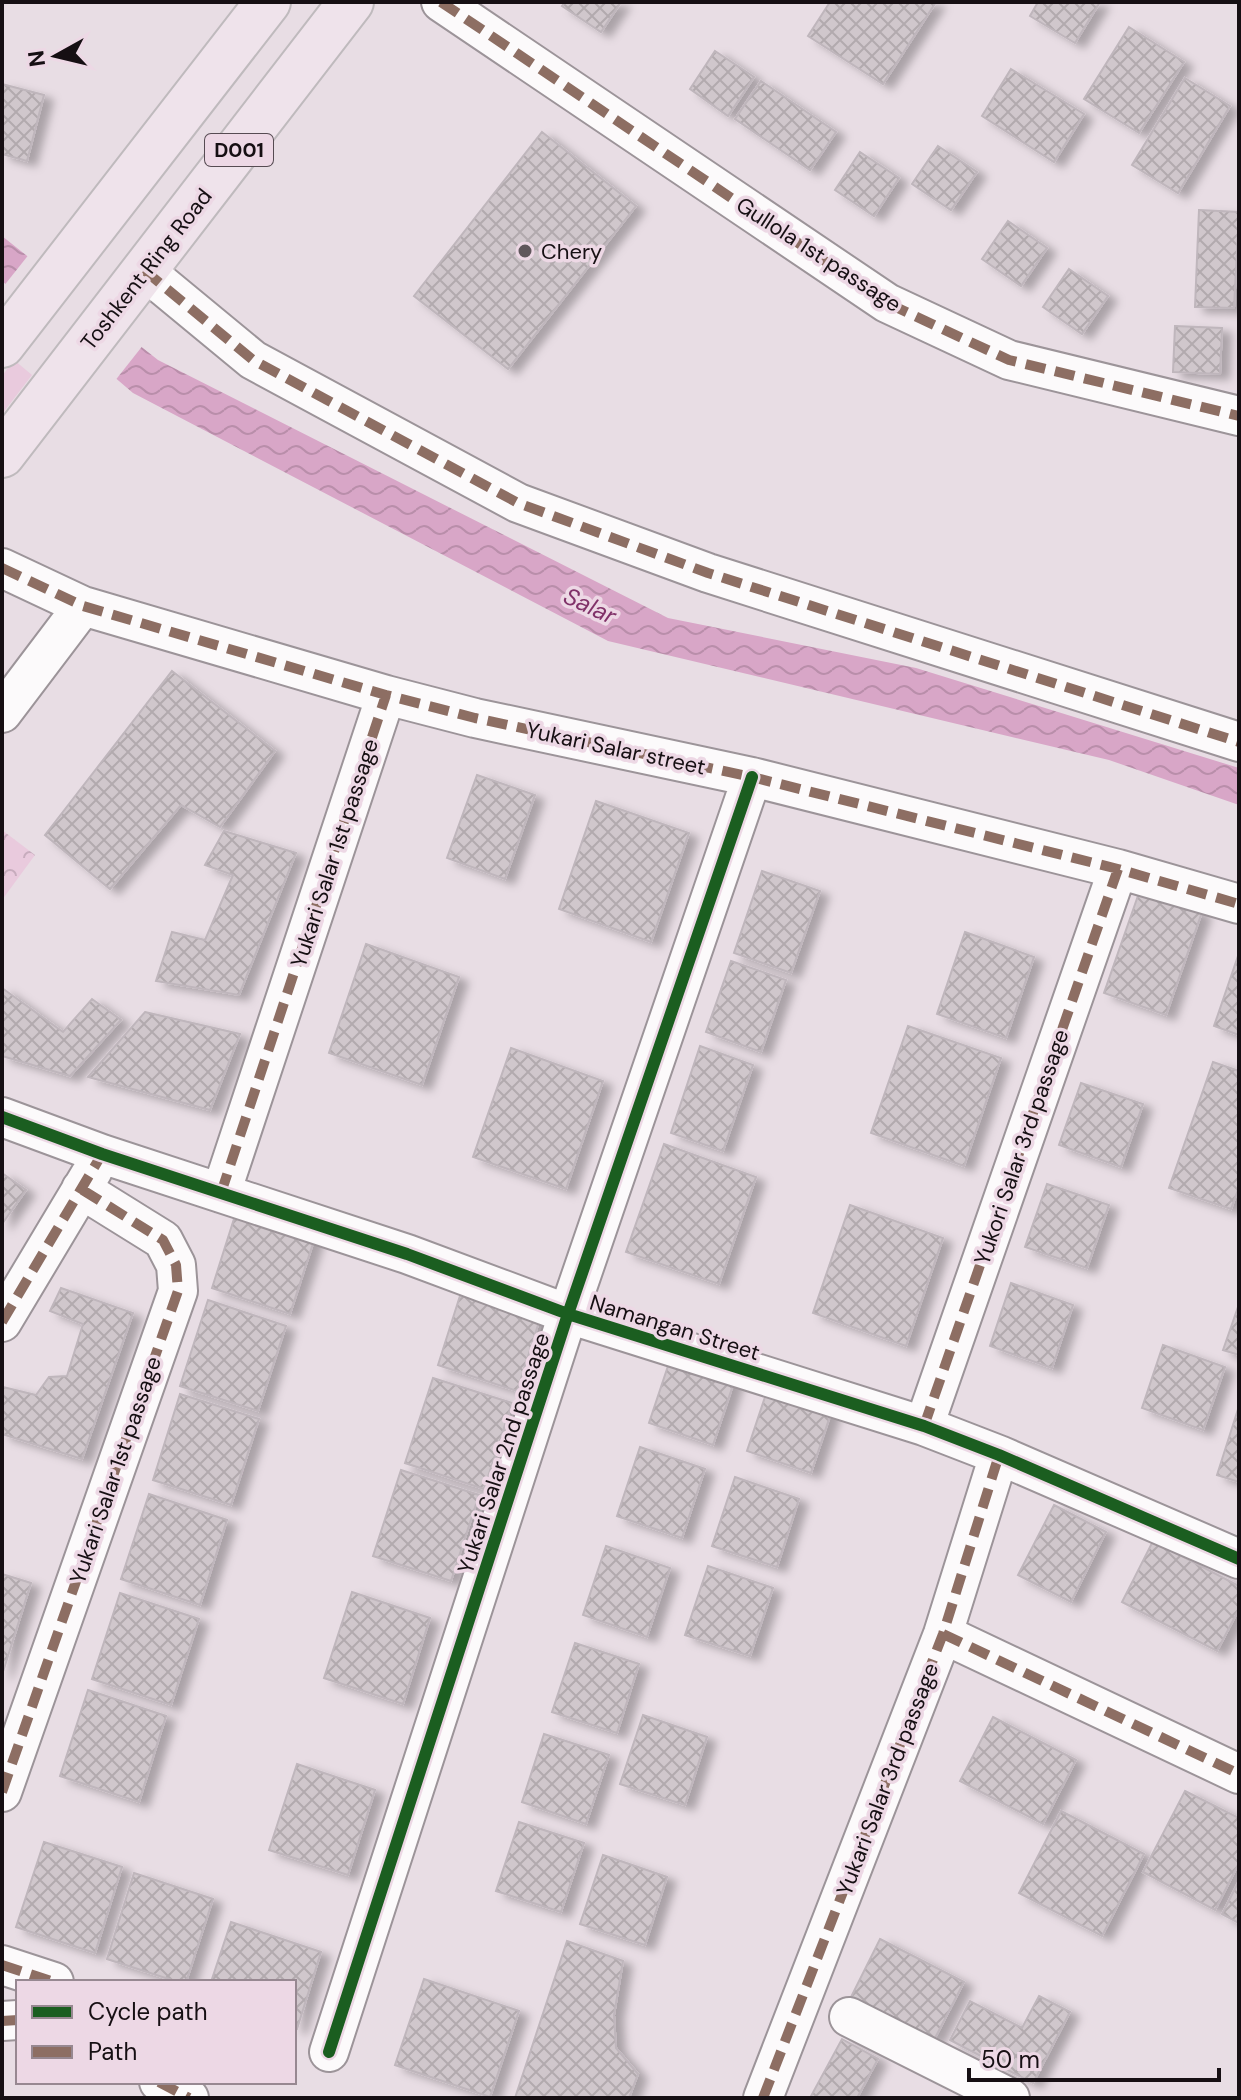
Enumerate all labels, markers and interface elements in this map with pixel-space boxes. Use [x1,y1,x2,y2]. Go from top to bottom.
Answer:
north arrow [16,16,96,96]
text: N [21,49,52,69]
road number: D001 [205,134,273,166]
street label: Toshkent Ring Road [74,183,219,356]
street label: Gullola 1st passage [731,190,907,319]
place label: Chery [541,237,602,266]
marker: Chery [516,242,534,260]
water label: Salar [559,580,623,632]
street label: Yukari Salar street [523,715,708,782]
street label: Yukari Salar 1st passage [284,735,385,971]
street label: Yukori Salar 3rd passage [967,1025,1075,1269]
street label: Namangan Street [586,1288,763,1367]
street label: Yukari Salar 2nd passage [451,1329,556,1577]
street label: Yukari Salar 1st passage [63,1353,168,1588]
street label: Yukari Salar 3rd passage [830,1659,945,1900]
legend [16,1980,296,2084]
text: Cycle path [88,1996,207,2027]
scale bar [969,2032,1219,2082]
text: Path [88,2036,137,2067]
text: 50 m [981,2044,1040,2075]

